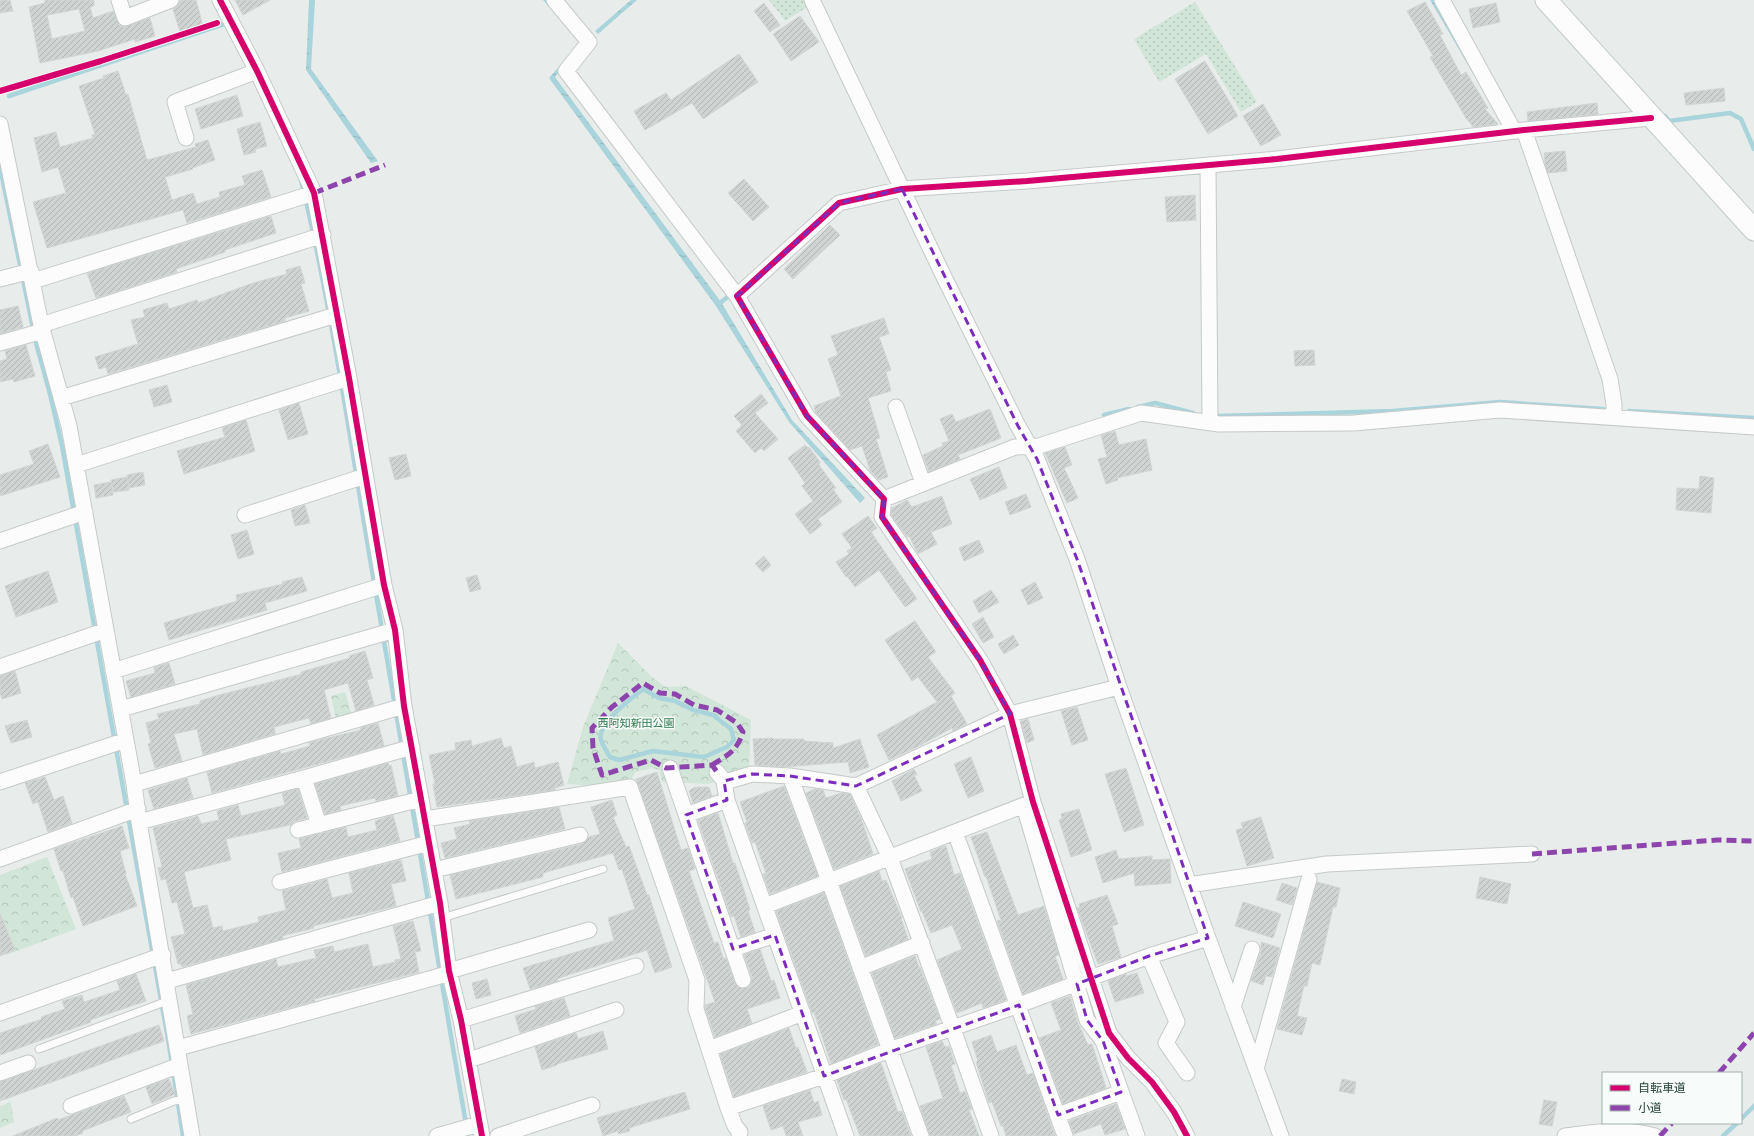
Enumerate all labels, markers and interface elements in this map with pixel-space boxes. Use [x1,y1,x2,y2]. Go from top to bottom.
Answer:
park label: 西阿知新田公園 [598,717,675,730]
legend [1602,1072,1742,1124]
text: 自転車道 [1638,1081,1686,1095]
text: 小道 [1638,1101,1662,1115]

